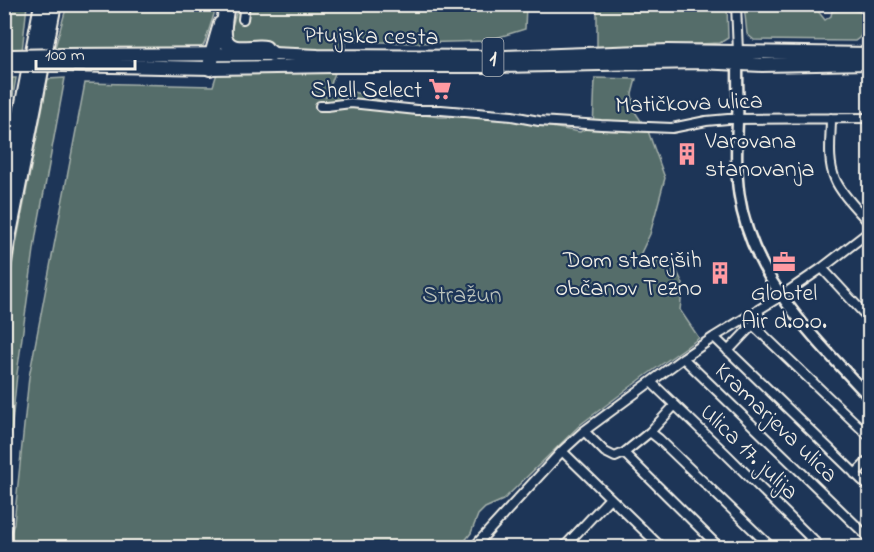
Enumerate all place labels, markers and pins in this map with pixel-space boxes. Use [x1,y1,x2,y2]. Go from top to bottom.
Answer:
place label: Shell Select [311,74,422,109]
supermarket icon: Shell Select [427,76,453,102]
place label: Varovana stanovanja [704,125,814,188]
building icon: Varovana stanovanja [674,141,700,167]
place label: Dom starejših občanov Tezno [556,244,702,307]
office icon: Globtel Air d.o.o. [771,249,797,275]
building icon: Dom starejših občanov Tezno [707,260,733,286]
place label: Globtel Air d.o.o. [741,277,827,340]

